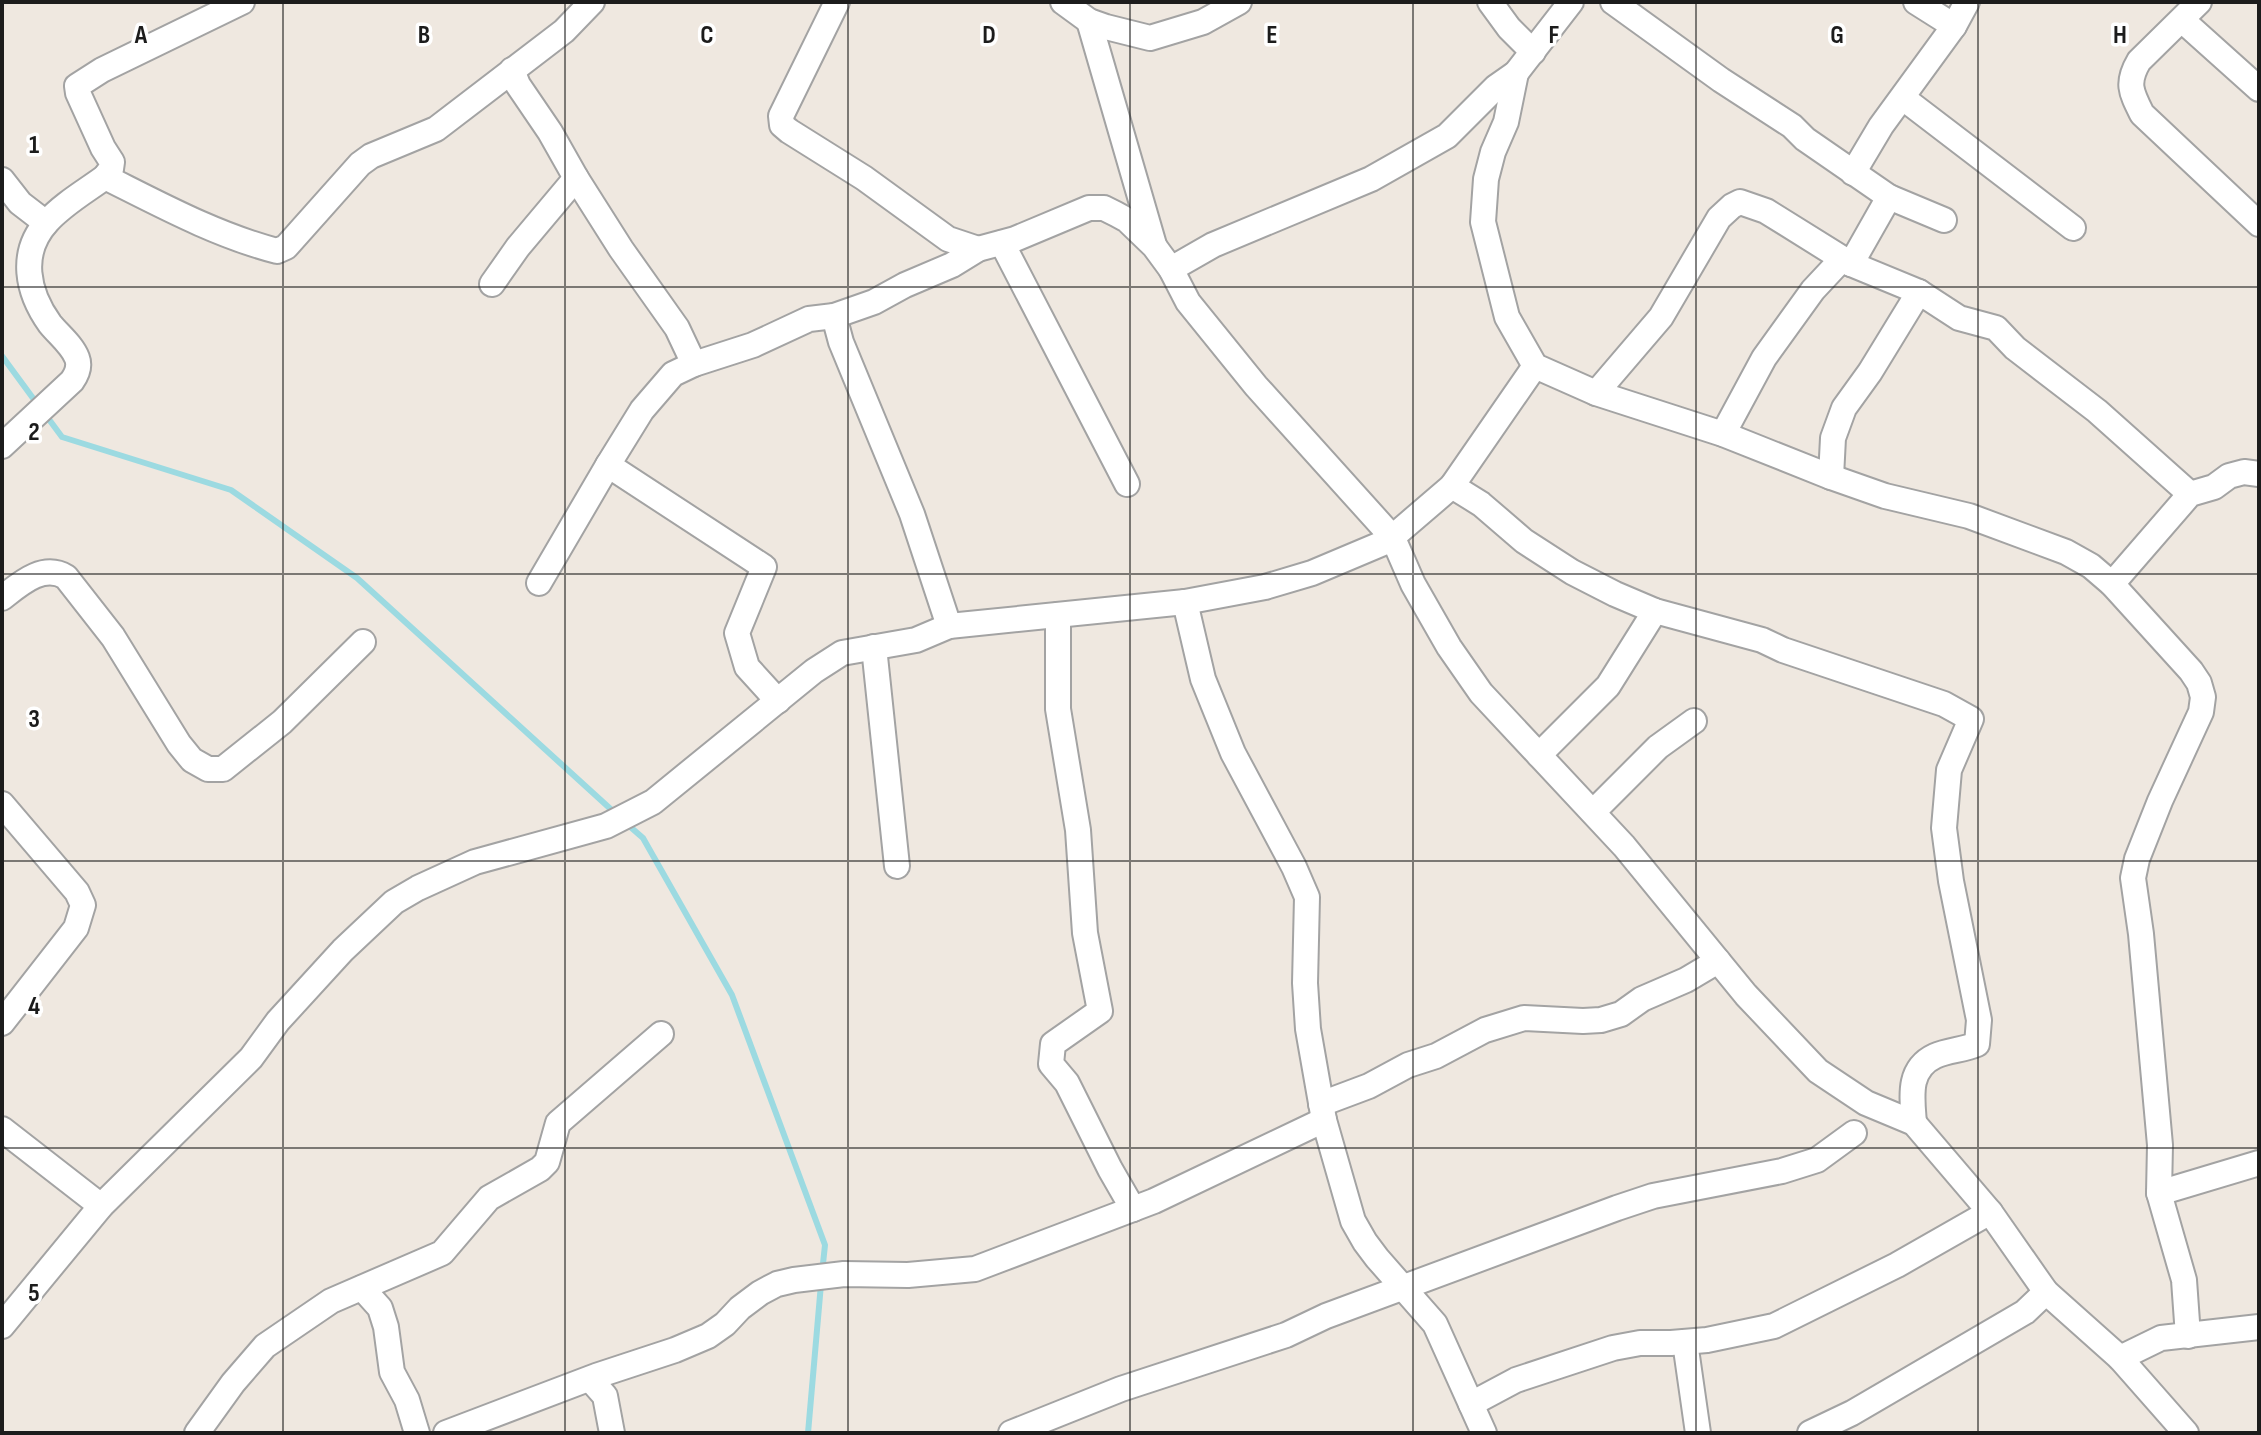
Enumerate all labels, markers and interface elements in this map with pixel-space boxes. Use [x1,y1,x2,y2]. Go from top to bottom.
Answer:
text: A [134,20,148,51]
text: B [418,20,430,51]
text: C [700,20,714,51]
text: D [982,20,996,51]
text: E [1266,20,1278,51]
text: F [1549,20,1560,51]
text: G [1830,20,1844,51]
text: H [2113,20,2127,51]
text: 1 [29,130,39,161]
text: 2 [28,417,40,448]
text: 3 [28,704,40,735]
text: 4 [28,991,40,1022]
text: 5 [28,1278,40,1309]

